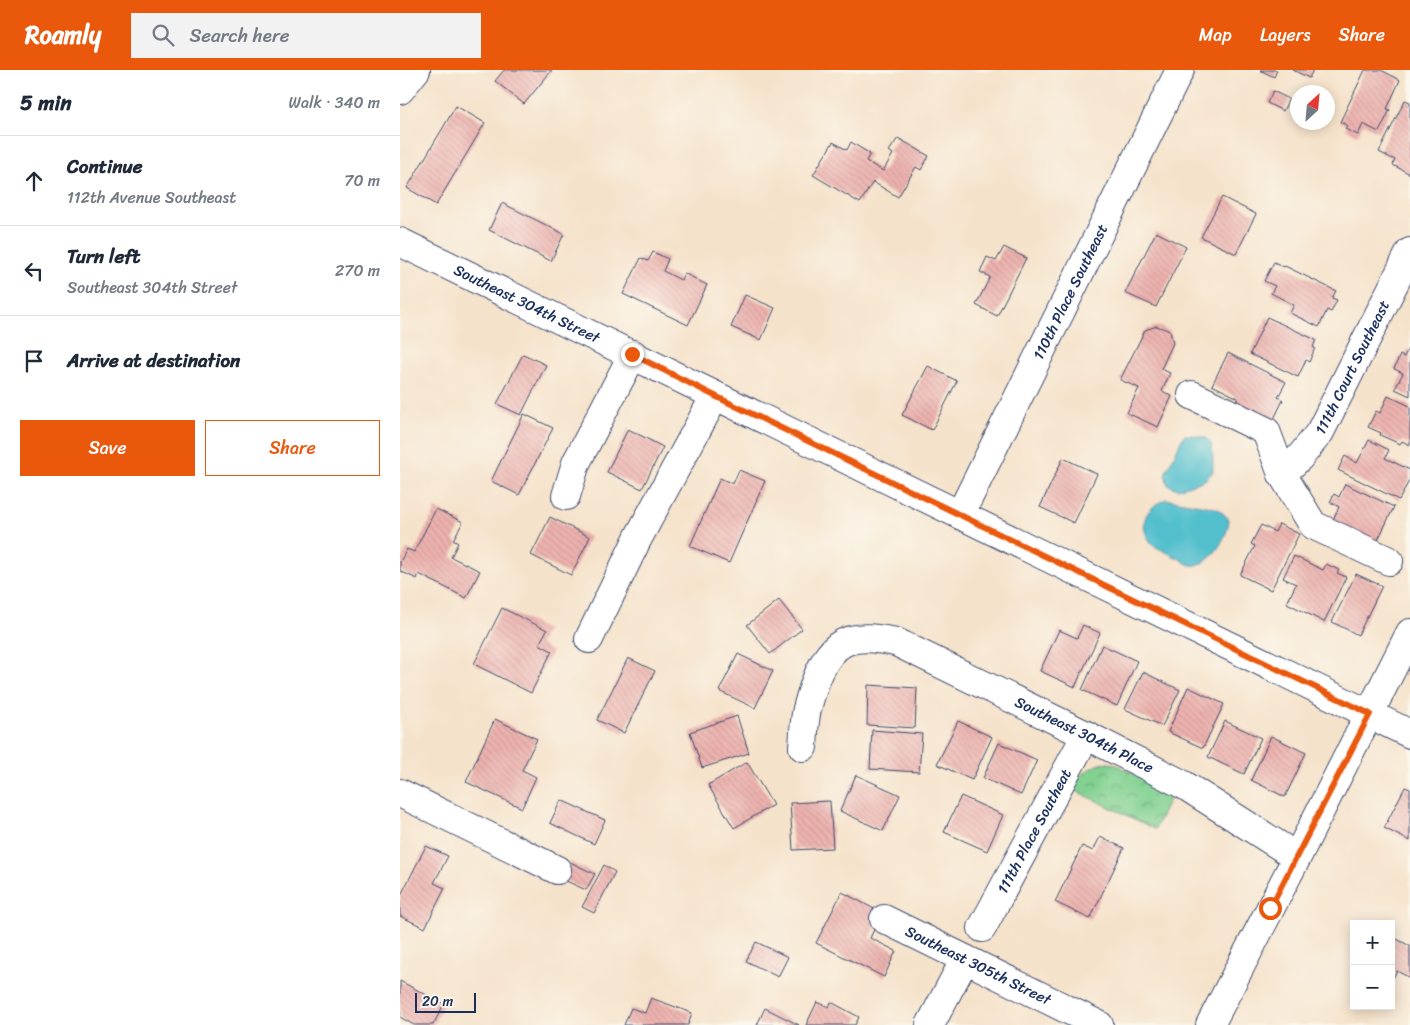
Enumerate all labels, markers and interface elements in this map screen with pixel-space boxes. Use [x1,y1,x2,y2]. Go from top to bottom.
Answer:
search box [131,13,481,58]
text: Roamly [25,14,101,56]
text: Search here [189,19,289,52]
text: Map [1199,19,1232,51]
text: Layers [1260,19,1311,51]
text: Share [1339,19,1385,51]
icon: search [149,21,177,49]
text: 5 min [20,84,72,122]
north arrow [1290,85,1335,130]
text: Walk · 340 m [289,88,380,117]
text: Continue [67,150,143,183]
text: 70 m [344,166,380,195]
icon: ahead [20,167,48,195]
text: 112th Avenue Southeast [67,183,236,212]
street label: 110th Place Southeast [1026,219,1115,364]
text: Turn left [67,240,140,273]
text: 270 m [335,256,380,285]
icon: left [20,257,48,285]
street label: Southeast 304th Street [449,257,605,351]
text: Southeast 304th Street [67,273,238,302]
street label: 111th Court Southeast [1308,295,1397,439]
route end [621,343,644,366]
text: Arrive at destination [67,344,240,377]
icon: arrive [20,347,48,375]
button: Save [20,420,195,476]
button: Share [205,420,380,476]
street label: Southeast 304th Place [1010,689,1159,781]
street label: 111th Place Southeat [990,763,1079,898]
route start [1259,897,1282,920]
street label: Southeast 305th Street [901,918,1056,1013]
map controls [1350,920,1395,1010]
button: + [1350,920,1395,965]
button: − [1350,965,1395,1010]
text: 20 m [422,989,453,1014]
scale bar [415,990,476,1013]

